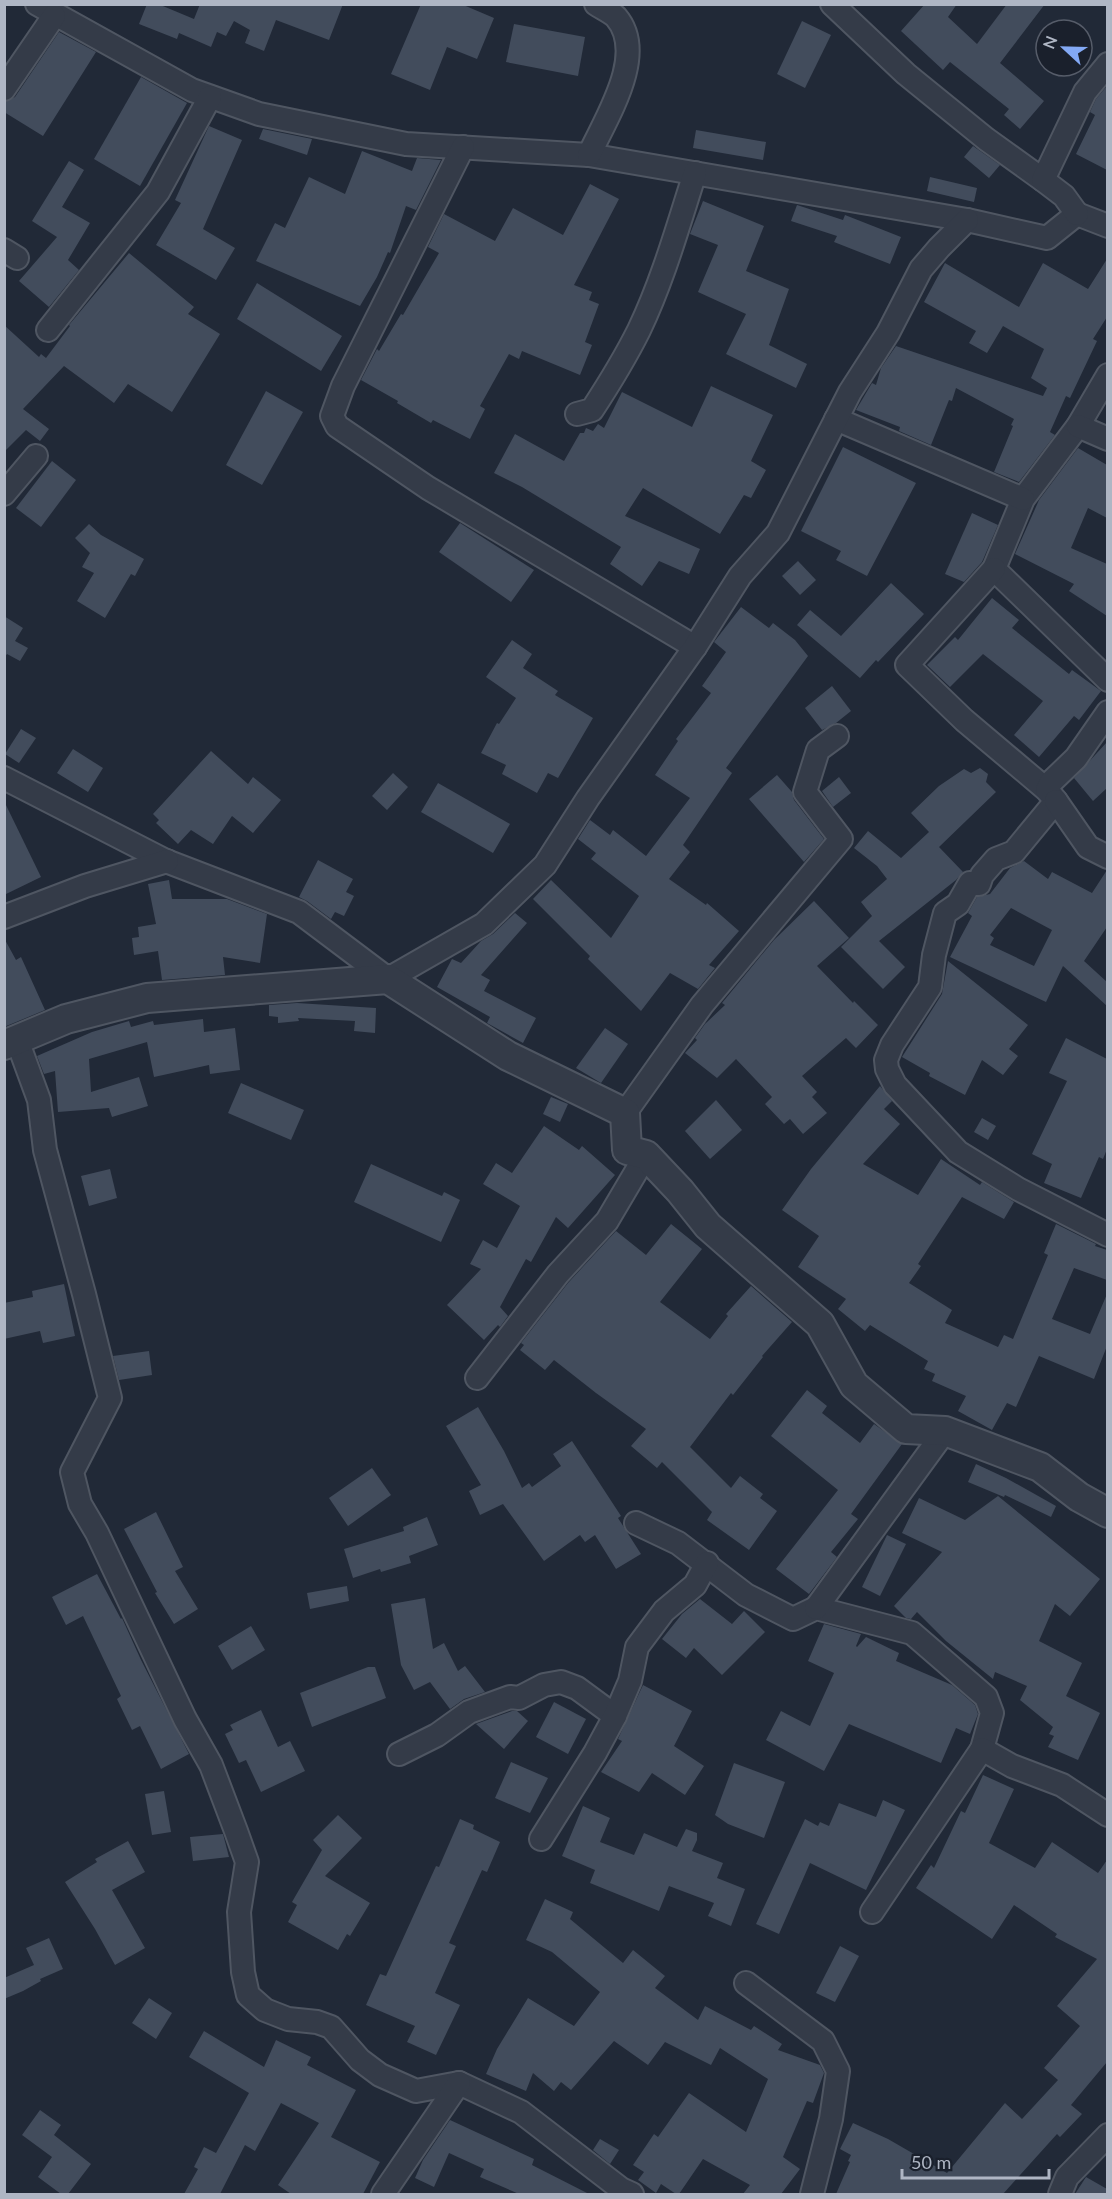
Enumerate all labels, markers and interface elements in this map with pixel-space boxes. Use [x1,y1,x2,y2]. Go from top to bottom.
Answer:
north arrow [1034,18,1094,78]
text: N [1039,33,1061,51]
scale bar [902,2142,1049,2180]
text: 50 m [911,2151,951,2173]

